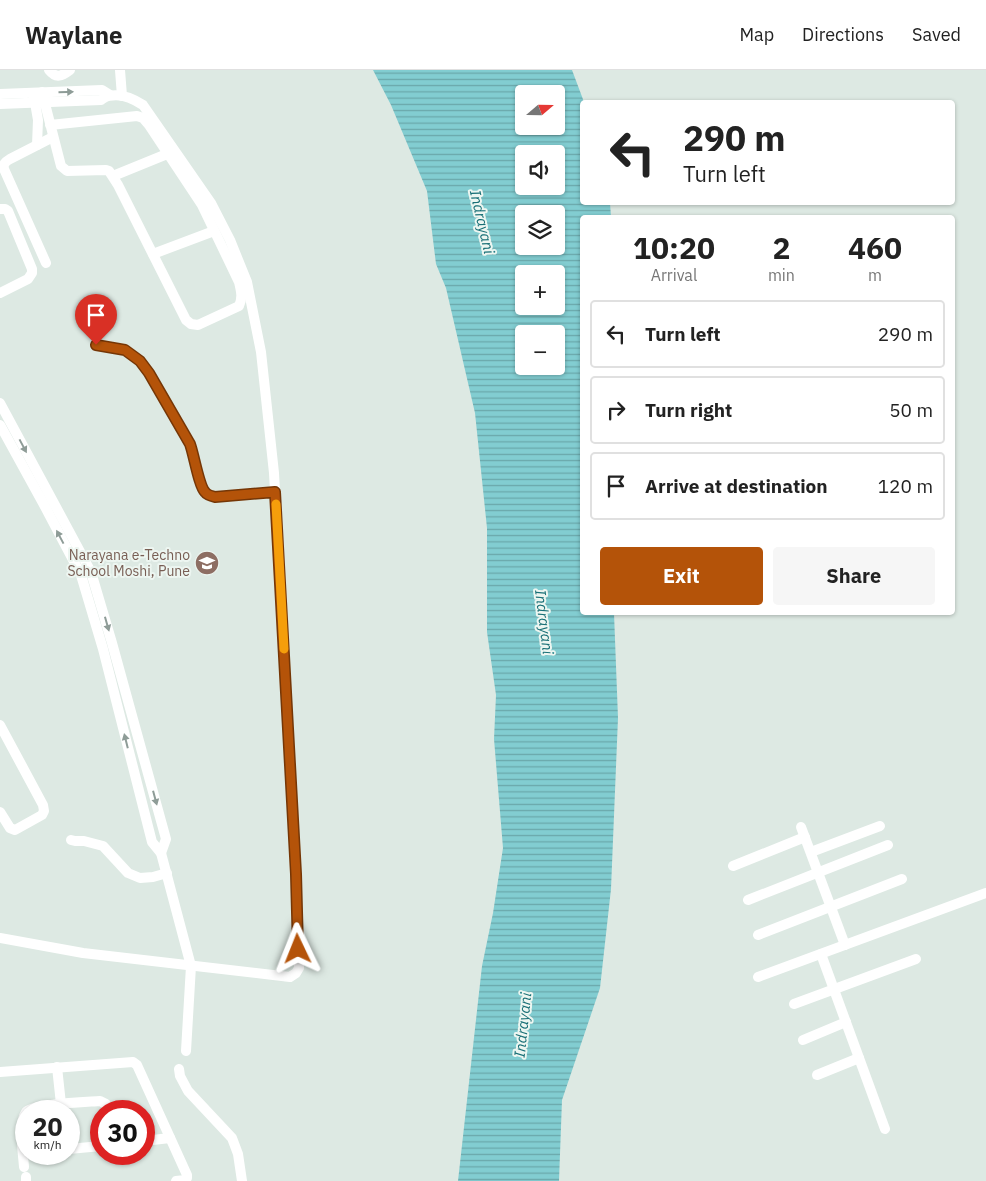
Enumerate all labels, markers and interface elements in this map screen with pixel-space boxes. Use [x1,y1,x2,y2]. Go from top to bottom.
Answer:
text: Waylane [25,19,123,51]
text: Map [739,23,774,46]
text: Directions [802,23,884,46]
text: Saved [912,23,961,46]
north arrow [515,85,565,135]
map controls [515,85,565,375]
one-way arrow [58,87,74,95]
text: 290 m [683,115,786,161]
icon: left [600,120,665,185]
button: sound [515,145,565,195]
text: Turn left [683,159,766,188]
water label: Indrayani [466,188,499,256]
button: layers [515,205,565,255]
text: 10:20 [633,228,715,267]
text: 2 [772,228,790,267]
text: 460 [848,228,902,267]
button: + [515,265,565,315]
text: Arrival [651,265,697,285]
text: min [768,265,795,285]
text: m [868,265,882,285]
pin [75,294,117,345]
icon: arrive [82,301,110,329]
icon: left [602,320,630,348]
text: Turn left [645,322,721,346]
text: 290 m [878,322,933,346]
button: − [515,325,565,375]
icon: right [602,396,630,424]
text: Turn right [645,398,732,422]
text: 50 m [889,398,933,422]
one-way arrow [19,439,27,454]
icon: arrive [602,472,630,500]
text: Arrive at destination [645,474,828,498]
text: 120 m [878,474,933,498]
one-way arrow [56,529,64,544]
place label: Narayana e-Techno School Moshi, Pune [67,546,190,580]
button: Exit [600,547,763,605]
button: Share [773,547,935,605]
school or university icon: Narayana e-Techno School Moshi, Pune [194,550,220,576]
water label: Indrayani [531,588,558,656]
one-way arrow [103,617,111,632]
one-way arrow [122,733,130,748]
one-way arrow [151,790,159,805]
position arrow [271,922,323,974]
water label: Indrayani [510,991,535,1058]
speed limit sign: 30 [90,1100,155,1165]
text: 20 [32,1110,63,1143]
text: km/h [33,1137,62,1152]

